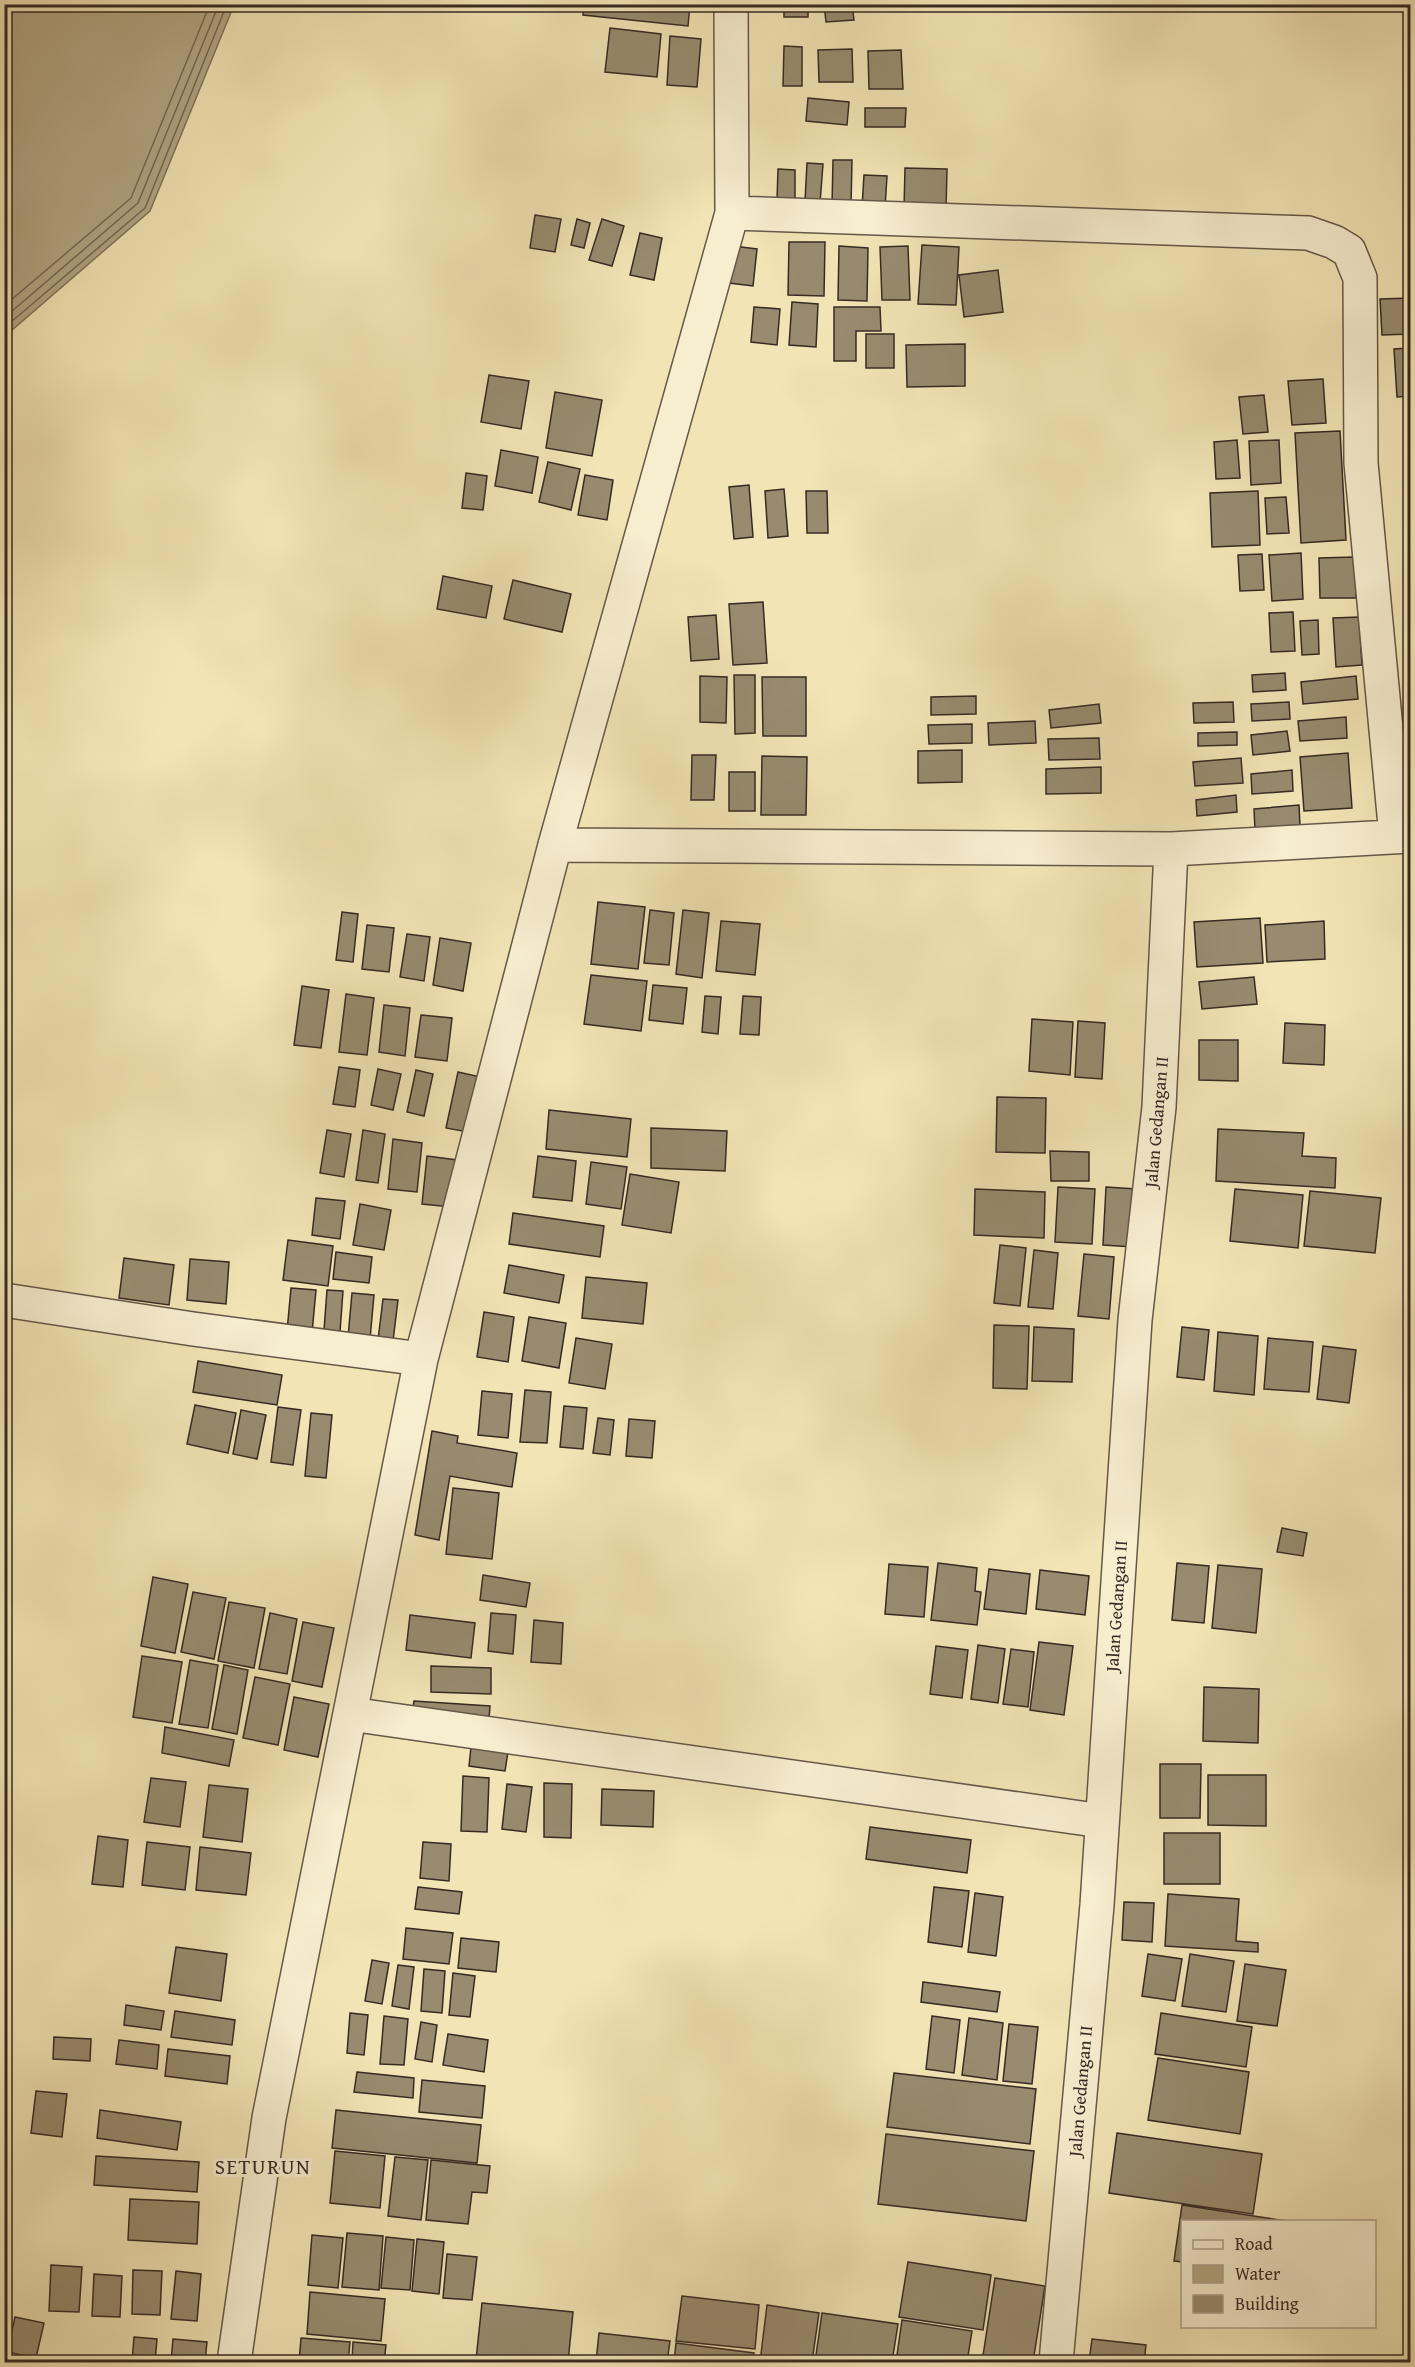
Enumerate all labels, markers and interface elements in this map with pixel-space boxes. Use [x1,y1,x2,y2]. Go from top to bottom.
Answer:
street label: Jalan Gedangan II [1137,1055,1175,1191]
street label: Jalan Gedangan II [1098,1539,1134,1675]
street label: Jalan Gedangan II [1061,2024,1099,2160]
district label: SETURUN [215,2151,311,2182]
legend [1181,2220,1376,2328]
text: Road [1235,2230,1273,2257]
text: Water [1235,2260,1281,2287]
text: Building [1235,2290,1299,2317]

